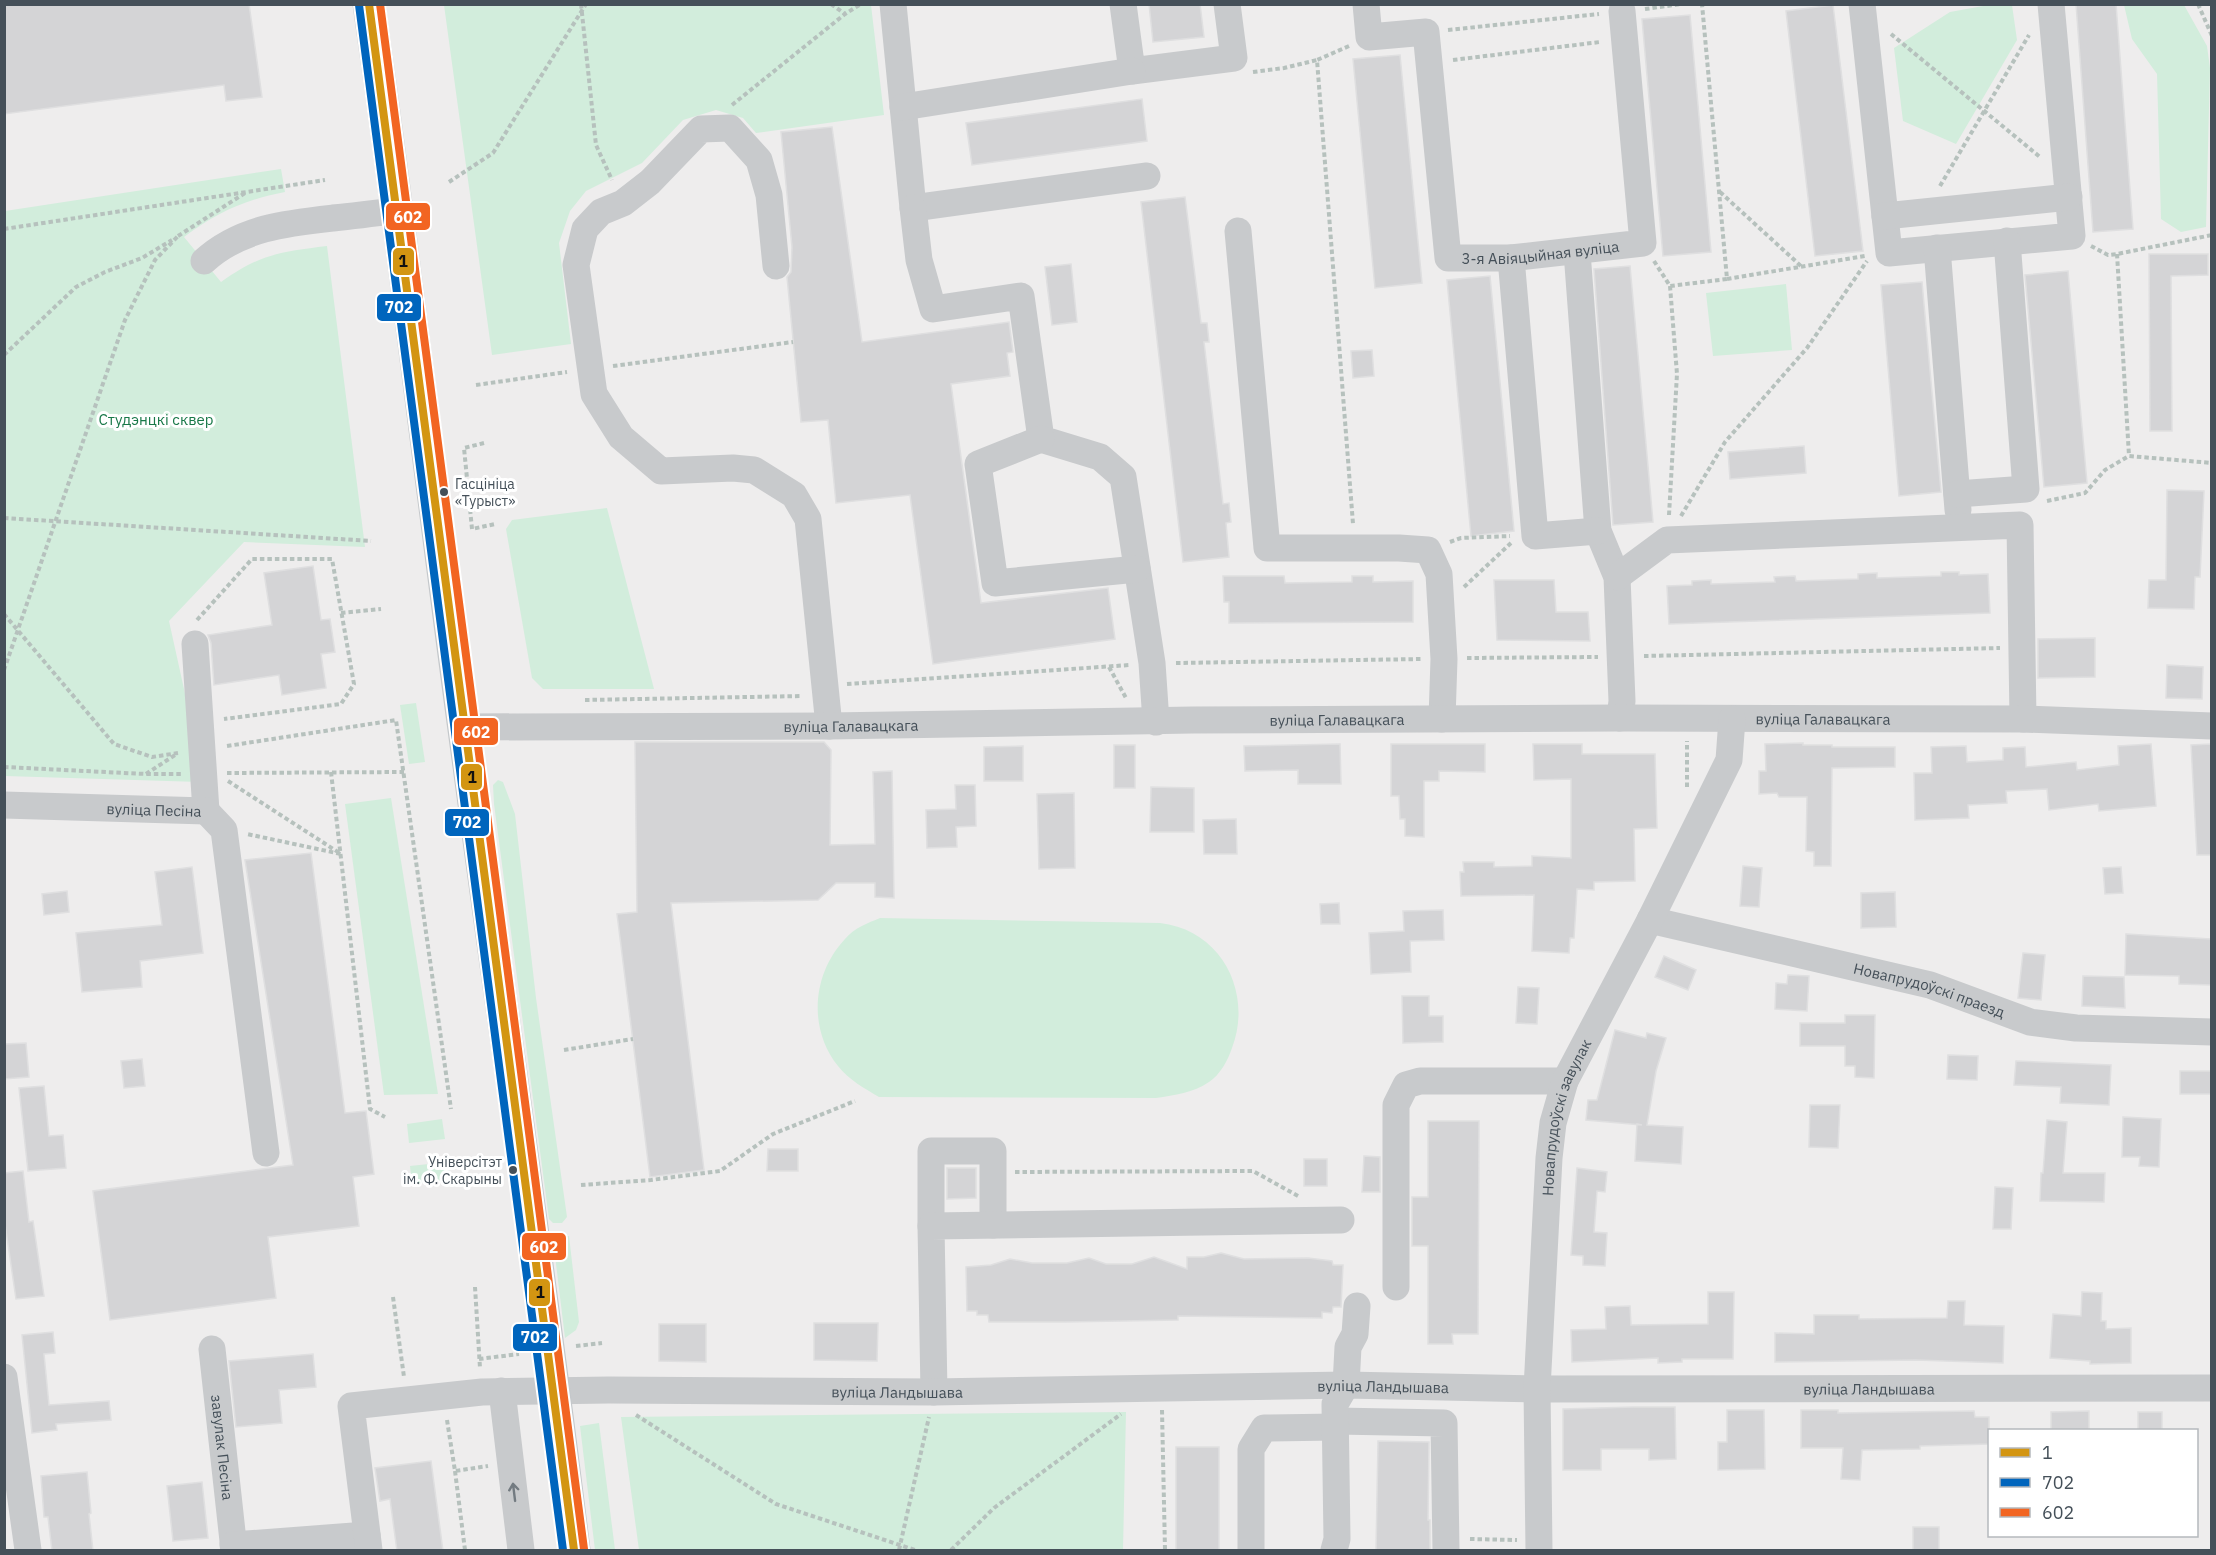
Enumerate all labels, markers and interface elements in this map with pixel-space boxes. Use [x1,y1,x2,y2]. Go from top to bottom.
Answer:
line badge: 602 [385,202,431,231]
text: 602 [394,207,422,227]
street label: 3-я Авіяцыйная вуліца [1461,236,1620,268]
line badge: 1 [392,247,415,276]
text: 1 [398,251,408,271]
line badge: 702 [376,293,422,322]
text: 702 [385,297,413,317]
park label: Студэнцкі сквер [99,410,213,429]
place label: Гасцініца «Турыст» [455,475,515,510]
marker: Гасцініца «Турыст» [438,486,450,498]
street label: вуліца Галавацкага [1755,709,1890,728]
street label: вуліца Галавацкага [1269,710,1404,729]
street label: вуліца Галавацкага [783,715,919,736]
line badge: 602 [453,717,499,746]
text: 602 [462,722,490,742]
line badge: 1 [460,763,483,791]
text: 1 [467,767,477,787]
street label: вуліца Песіна [106,799,202,820]
line badge: 702 [444,808,490,837]
text: 702 [453,812,481,832]
street label: Новапрудоўскі праезд [1852,958,2008,1021]
street label: Новапрудоўскі завулак [1538,1036,1595,1196]
place label: Універсітэт ім. Ф. Скарыны [403,1153,502,1188]
marker: Універсітэт ім. Ф. Скарыны [507,1164,519,1176]
line badge: 602 [521,1232,567,1261]
text: 602 [530,1237,558,1257]
line badge: 1 [528,1278,551,1307]
text: 1 [535,1282,545,1302]
line badge: 702 [512,1323,558,1352]
text: 702 [521,1327,549,1347]
street label: вуліца Ландышава [1317,1375,1449,1397]
street label: вуліца Ландышава [1803,1379,1935,1398]
street label: вуліца Ландышава [831,1382,963,1402]
street label: завулак Песіна [208,1394,238,1501]
legend [1988,1429,2198,1537]
text: 1 [2042,1441,2053,1464]
text: 702 [2042,1471,2074,1494]
one-way arrow [508,1483,519,1503]
text: 602 [2042,1501,2074,1524]

